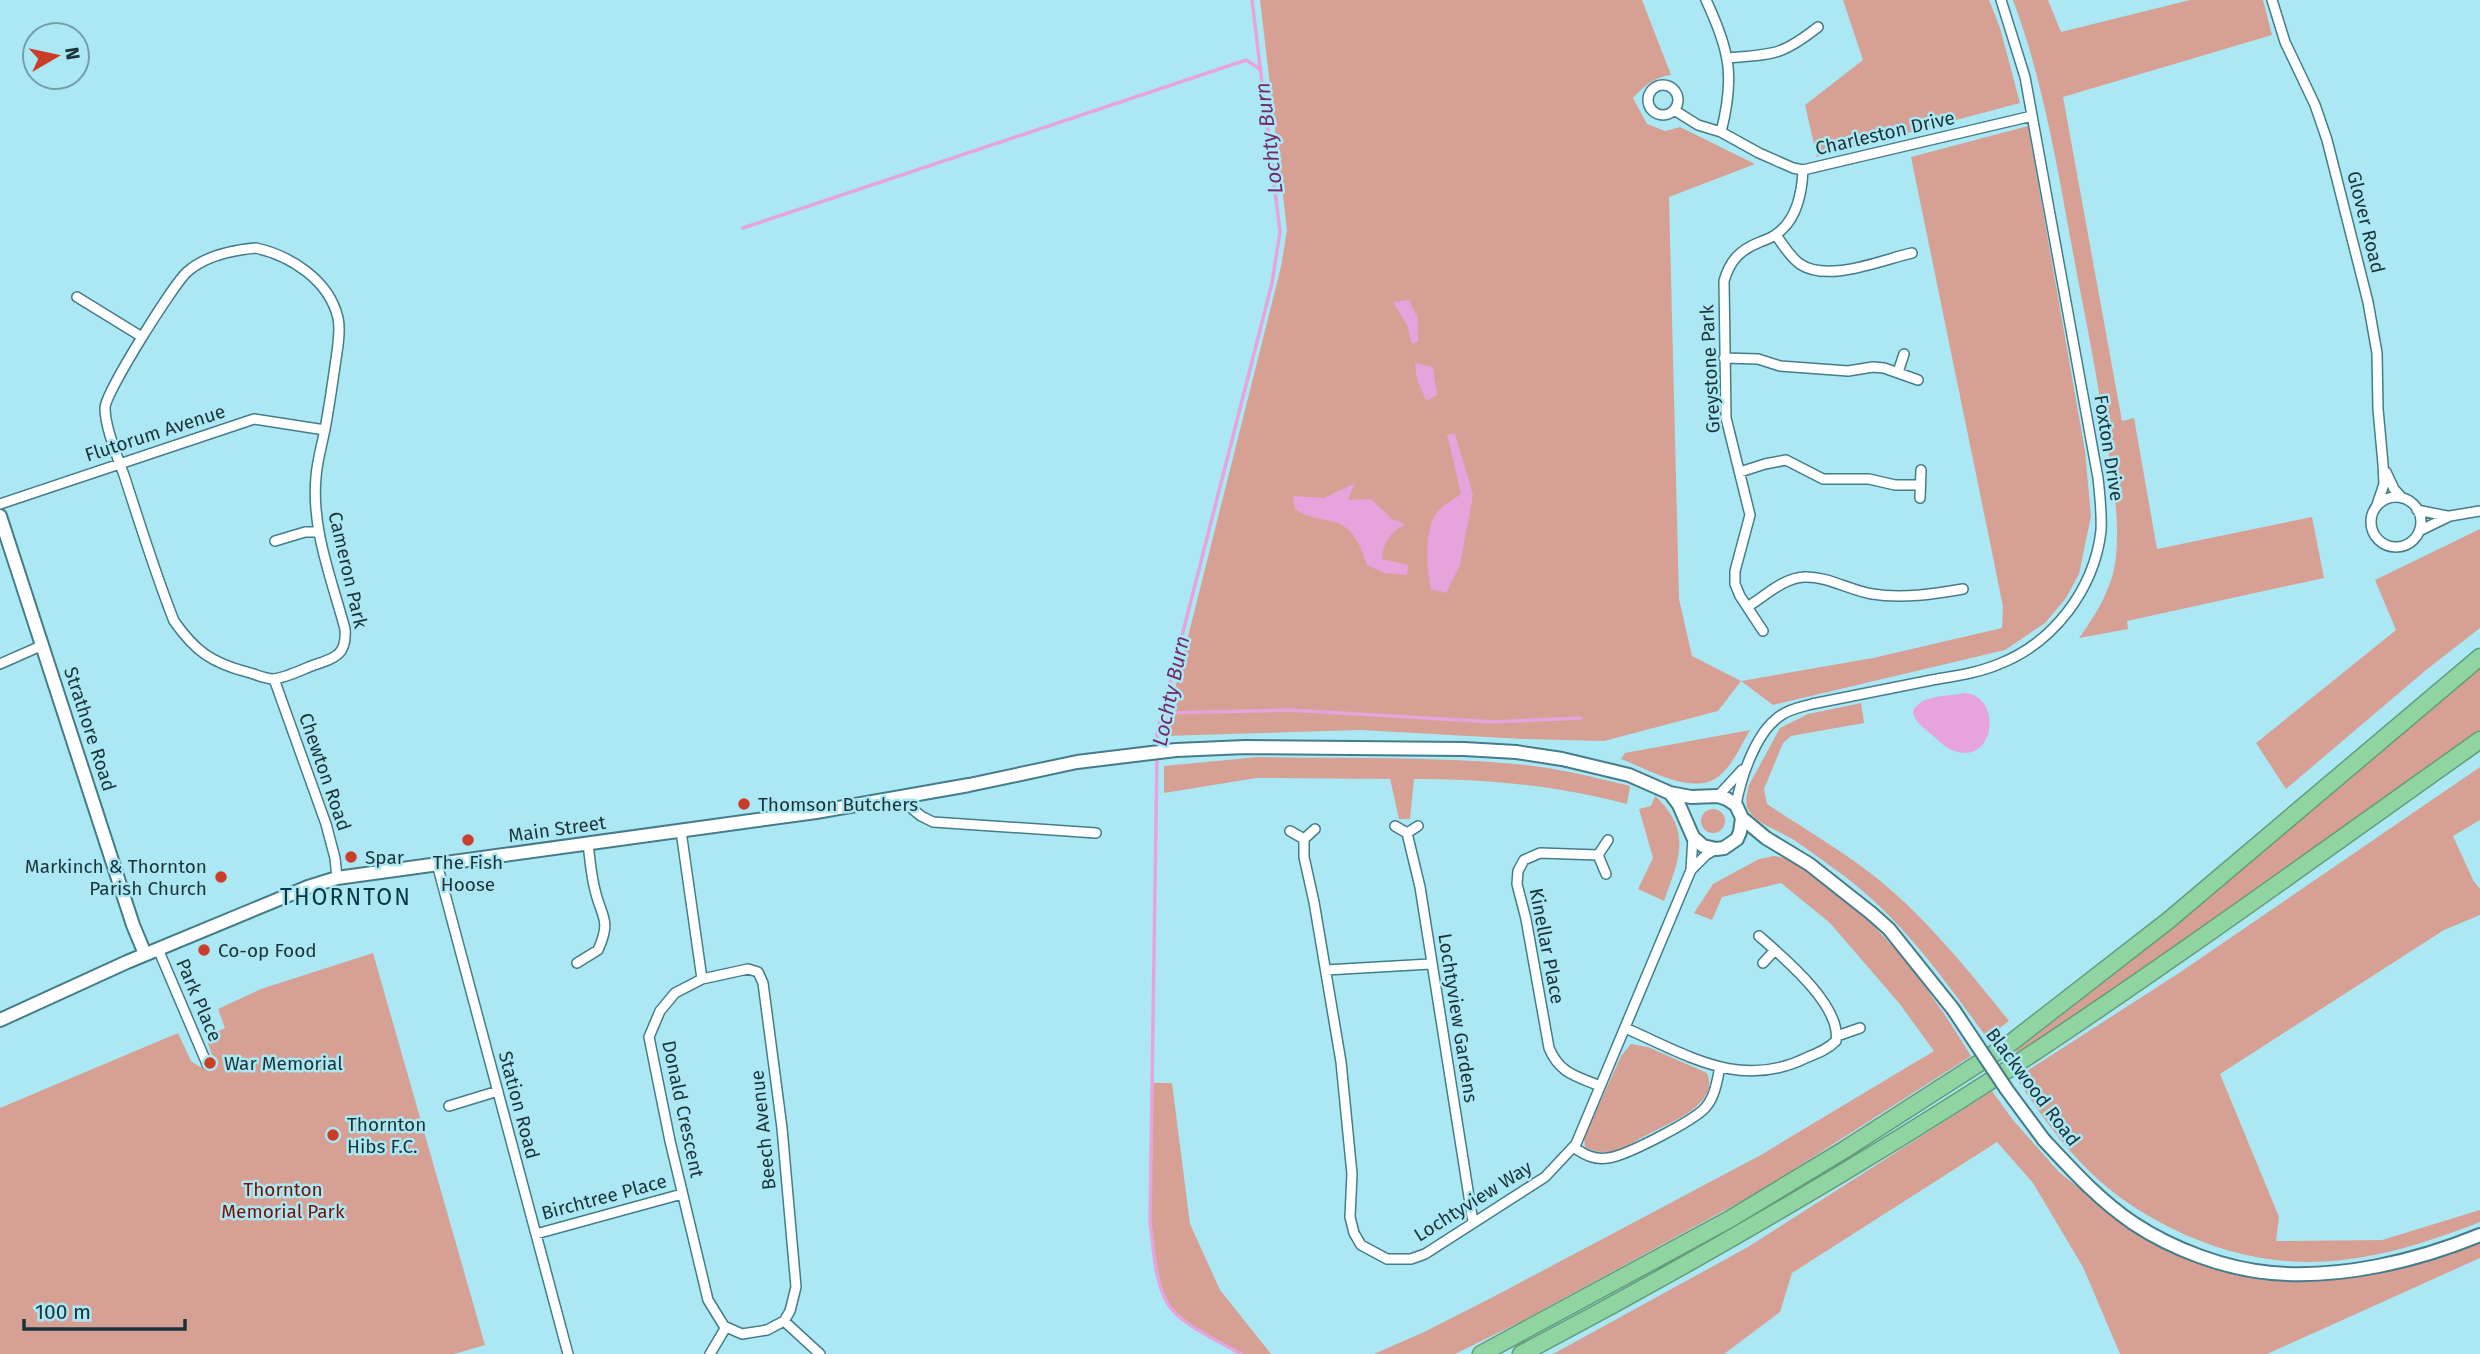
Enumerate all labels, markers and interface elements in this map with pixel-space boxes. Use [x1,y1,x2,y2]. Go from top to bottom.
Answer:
north arrow [21,21,91,91]
text: N [60,45,85,61]
water label: Lochty Burn [1249,81,1289,195]
street label: Charleston Drive [1813,106,1957,160]
street label: Glover Road [2342,169,2390,275]
street label: Greystone Park [1695,304,1725,434]
street label: Foxton Drive [2089,393,2129,503]
street label: Flutorum Avenue [82,399,228,467]
street label: Cameron Park [323,510,373,631]
water label: Lochty Burn [1147,634,1195,748]
street label: Strathore Road [59,664,121,794]
street label: Chewton Road [294,710,356,834]
place label: Thomson Butchers [758,793,918,816]
marker: Thomson Butchers [736,796,752,812]
street label: Main Street [507,811,607,847]
marker: The Fish Hoose [460,832,476,848]
place label: Spar [365,846,405,869]
marker: Spar [343,849,359,865]
place label: The Fish Hoose [433,851,503,896]
place label: Markinch & Thornton Parish Church [25,855,207,900]
marker: Markinch & Thornton Parish Church [213,869,229,885]
district label: THORNTON [280,883,412,911]
street label: Kinellar Place [1525,886,1569,1006]
street label: Lochtyview Gardens [1433,932,1483,1104]
place label: Co-op Food [218,939,317,962]
marker: Co-op Food [196,942,212,958]
street label: Park Place [171,955,227,1045]
street label: Blackwood Road [1981,1023,2085,1151]
street label: Donald Crescent [657,1038,709,1180]
street label: Station Road [494,1049,544,1161]
place label: War Memorial [224,1052,343,1075]
marker: War Memorial [202,1055,218,1071]
street label: Beech Avenue [745,1069,781,1191]
place label: Thornton Hibs F.C. [347,1113,426,1158]
marker: Thornton Hibs F.C. [325,1127,341,1143]
street label: Lochtyview Way [1410,1155,1537,1246]
street label: Birchtree Place [539,1169,669,1225]
park label: Thornton Memorial Park [221,1178,345,1223]
scale bar [24,1288,186,1332]
text: 100 m [35,1299,91,1325]

